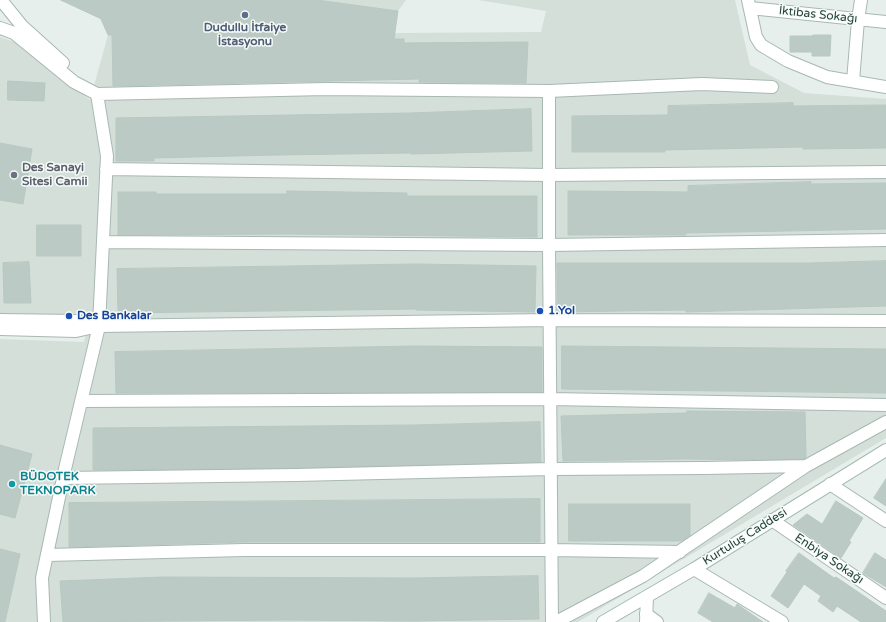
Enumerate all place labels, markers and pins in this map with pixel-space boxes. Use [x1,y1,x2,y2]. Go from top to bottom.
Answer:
marker: Dudullu İtfaiye İstasyonu [240,10,250,20]
place label: Dudullu İtfaiye İstasyonu [204,21,286,49]
place label: Des Sanayi Sitesi Camii [22,161,88,189]
marker: Des Sanayi Sitesi Camii [9,170,19,180]
place label: 1.Yol [548,304,575,318]
marker: 1.Yol [535,306,545,316]
place label: Des Bankalar [77,309,151,323]
marker: Des Bankalar [64,311,74,321]
place label: BÜDOTEK TEKNOPARK [20,470,95,498]
marker: BÜDOTEK TEKNOPARK [7,479,17,489]

